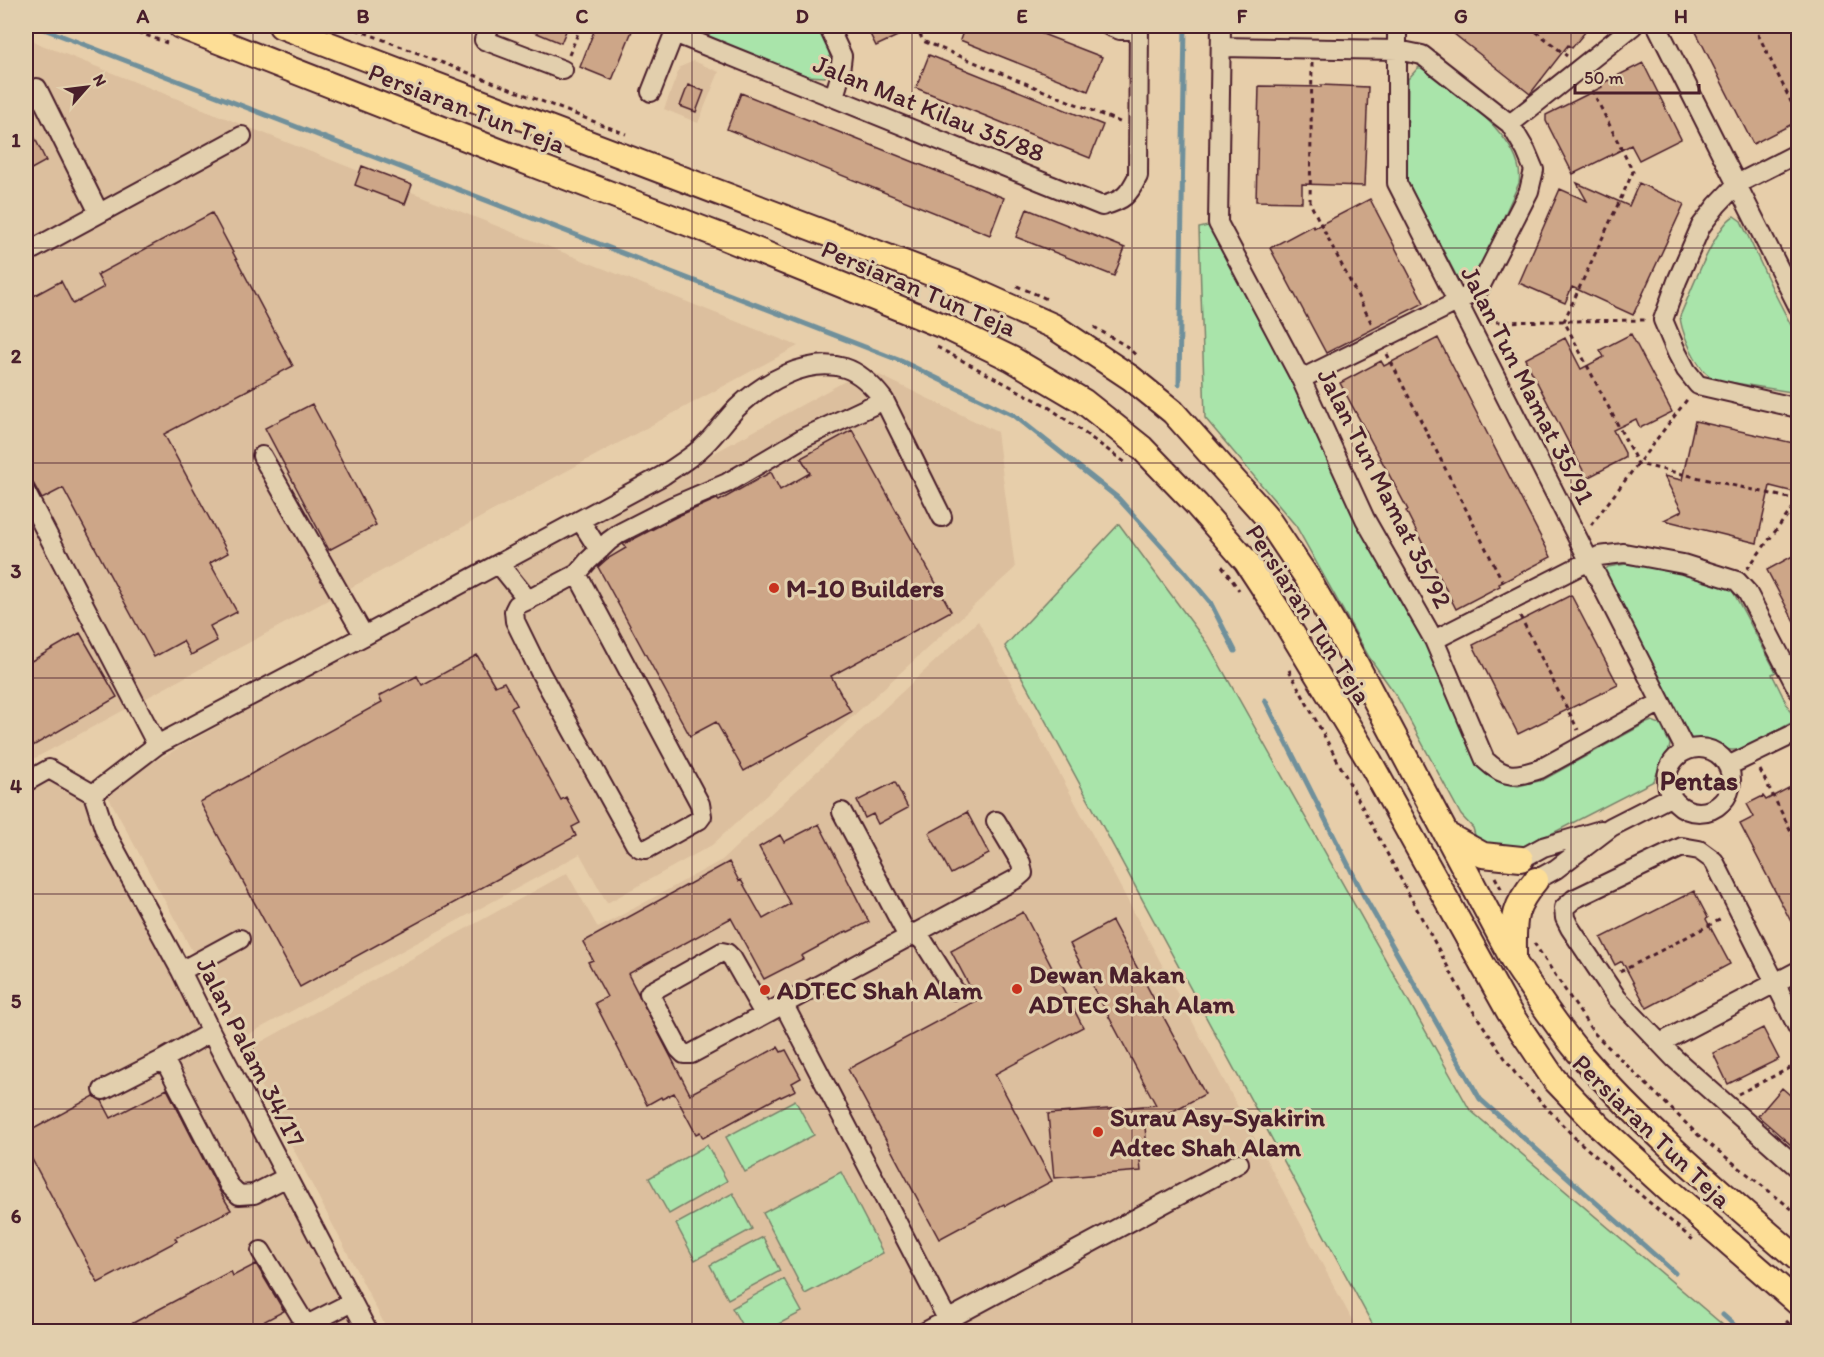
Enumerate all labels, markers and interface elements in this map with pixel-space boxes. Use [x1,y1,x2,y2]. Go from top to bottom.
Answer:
text: A [136,4,150,28]
text: B [357,4,370,28]
text: C [576,4,589,28]
text: D [795,4,809,28]
text: E [1016,4,1028,28]
text: F [1237,4,1248,28]
text: G [1454,4,1468,28]
text: H [1674,4,1688,28]
street label: Jalan Mat Kilau 35/88 [809,47,1049,169]
street label: Persiaran Tun Teja [364,56,570,160]
north arrow [57,57,117,117]
scale bar [1575,57,1700,95]
text: 50 m [1584,67,1624,89]
text: N [89,71,111,89]
text: 1 [11,128,21,152]
street label: Persiaran Tun Teja [817,233,1022,344]
street label: Jalan Tun Mamat 35/91 [1454,260,1602,510]
text: 2 [11,344,22,368]
street label: Jalan Tun Mamat 35/92 [1311,363,1460,614]
street label: Persiaran Tun Teja [1239,518,1379,711]
text: 3 [11,559,22,583]
place label: M-10 Builders [786,572,944,604]
marker: M-10 Builders [767,581,781,595]
district label: Pentas [1660,764,1738,797]
text: 4 [10,774,22,798]
street label: Jalan Palam 34/17 [189,952,313,1152]
place label: Dewan Makan ADTEC Shah Alam [1028,958,1235,1020]
place label: ADTEC Shah Alam [776,974,983,1006]
marker: Dewan Makan ADTEC Shah Alam [1010,982,1024,996]
marker: ADTEC Shah Alam [758,983,772,997]
text: 5 [11,989,22,1013]
street label: Persiaran Tun Teja [1566,1047,1738,1215]
place label: Surau Asy-Syakirin Adtec Shah Alam [1109,1101,1325,1163]
marker: Surau Asy-Syakirin Adtec Shah Alam [1091,1125,1105,1139]
text: 6 [11,1204,22,1228]

